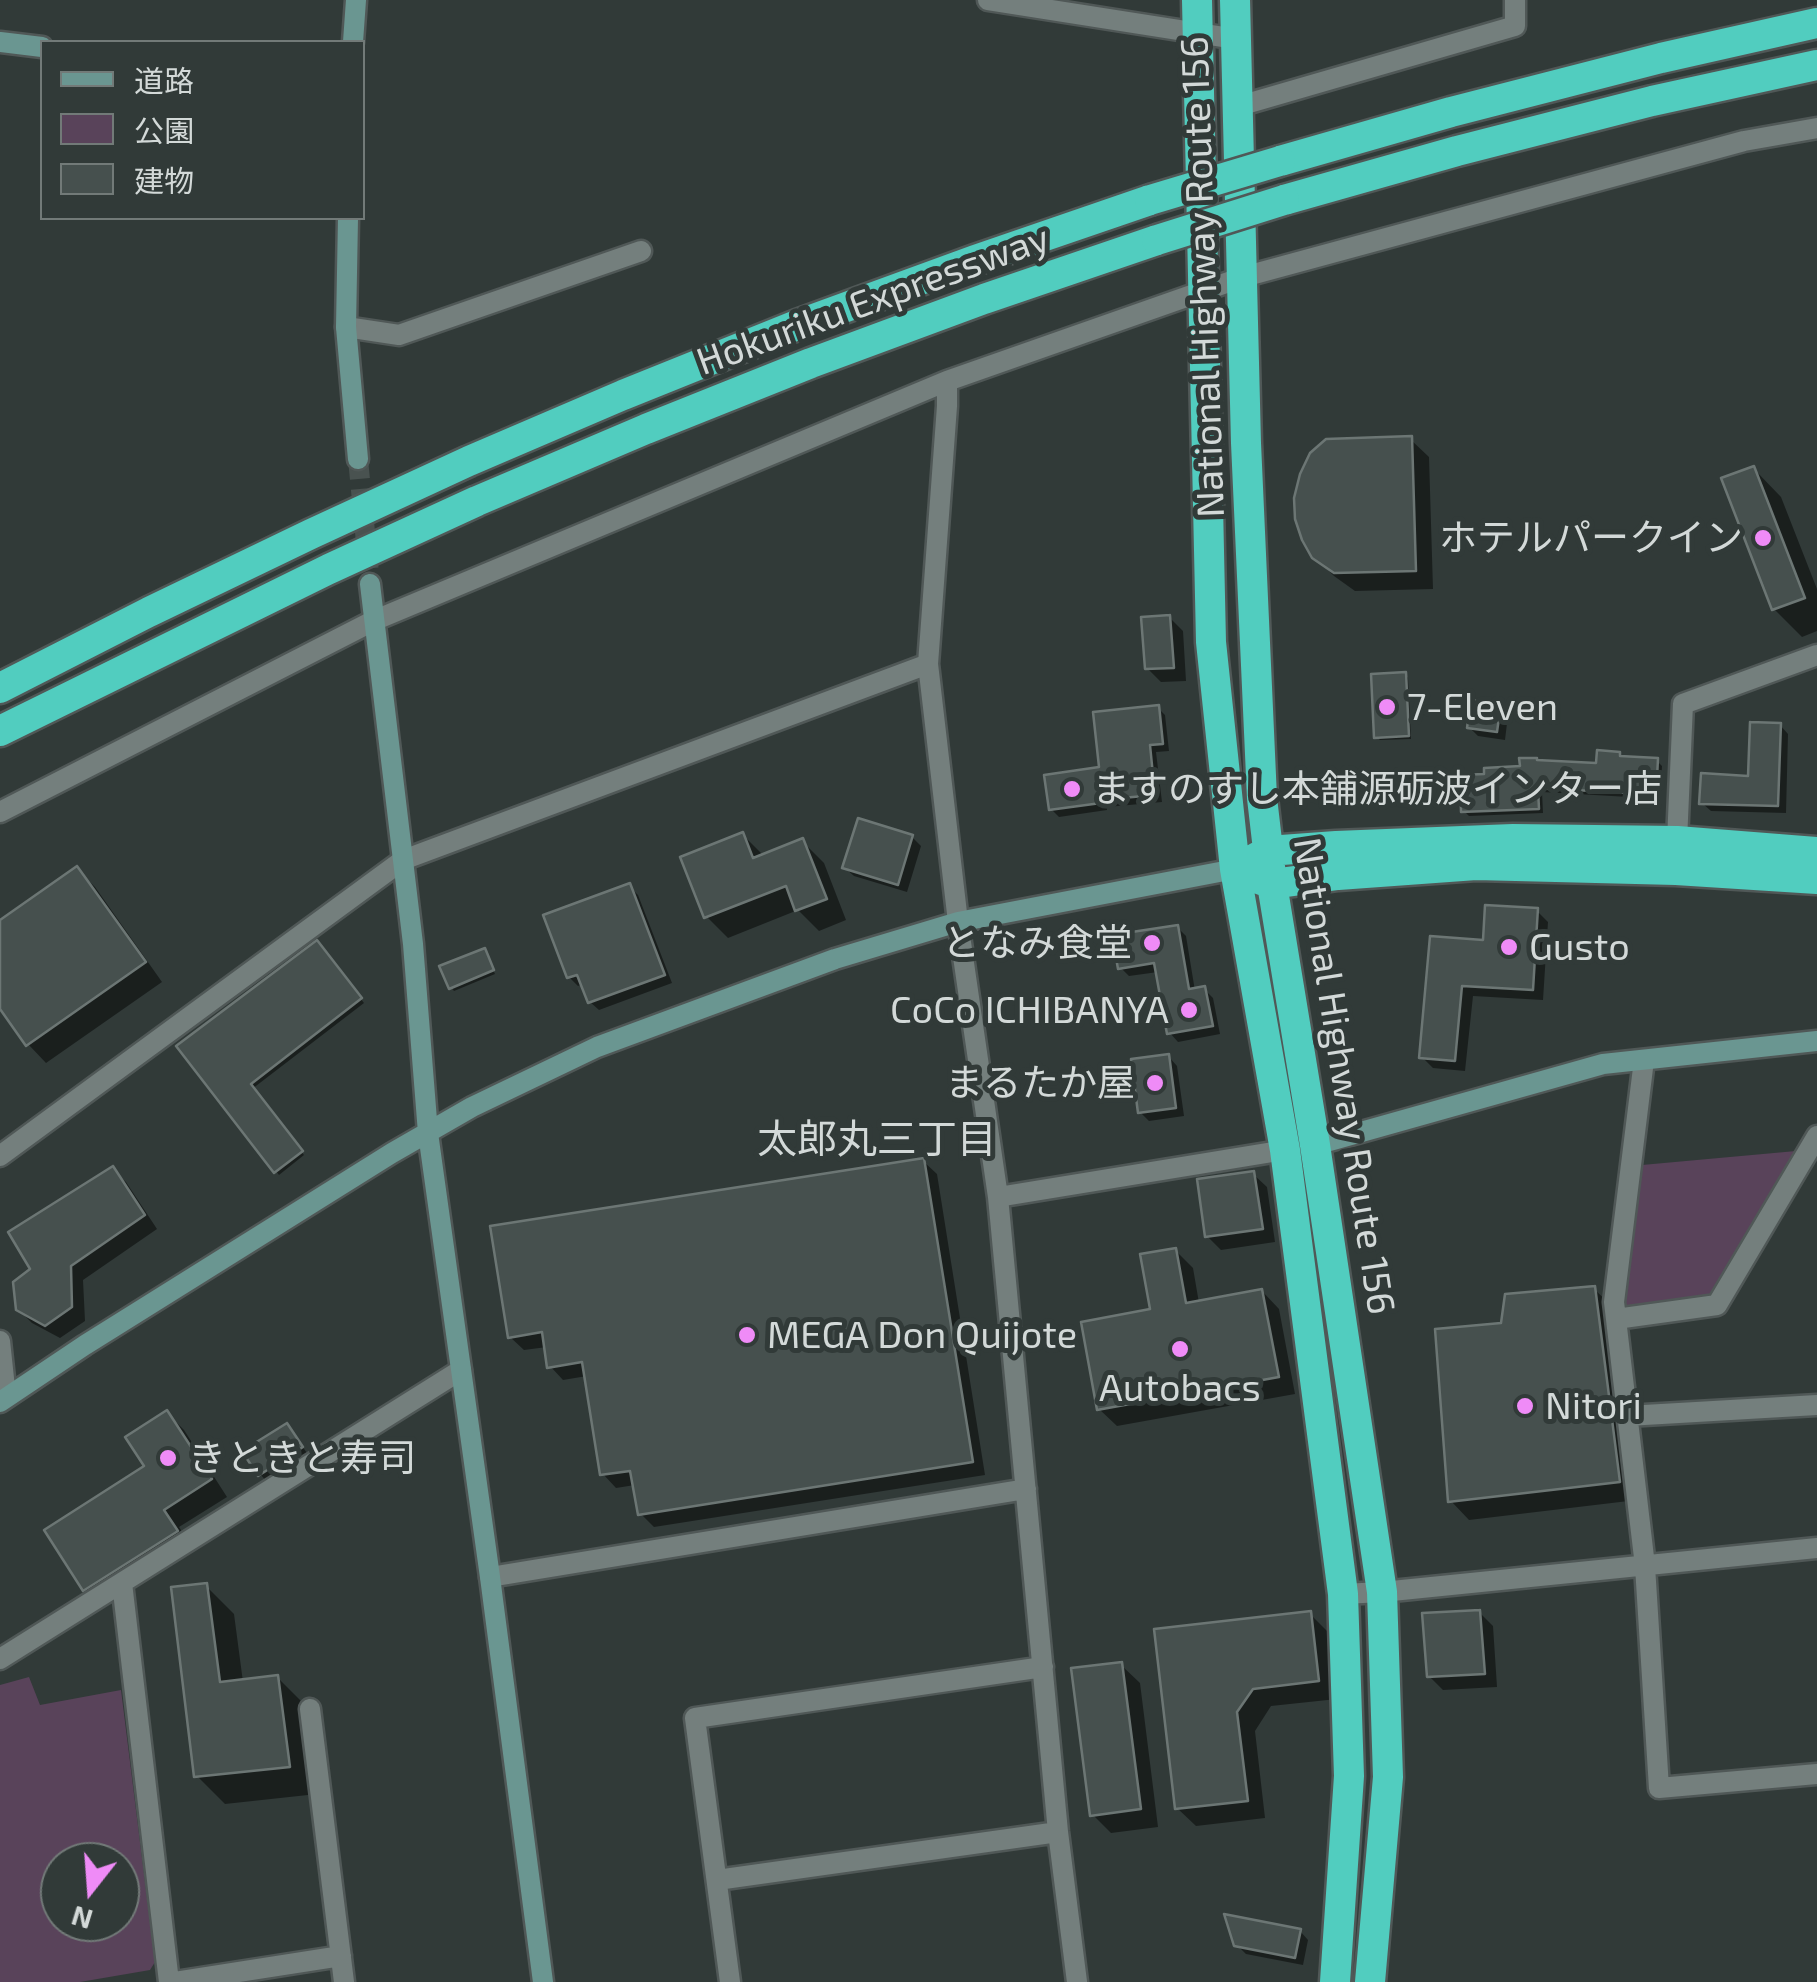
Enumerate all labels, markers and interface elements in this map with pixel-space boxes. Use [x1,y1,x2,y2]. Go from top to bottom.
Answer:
street label: National Highway Route 156 [1172,36,1234,518]
legend [40,40,365,220]
text: 道路 [134,62,194,98]
text: 公園 [134,112,194,148]
text: 建物 [134,162,194,198]
street label: Hokuriku Expressway [691,215,1055,385]
place label: ホテルパークイン [1439,515,1743,561]
marker: ホテルパークイン [1752,527,1774,549]
place label: 7-Eleven [1407,684,1558,730]
marker: 7-Eleven [1376,696,1398,718]
place label: ますのすし本舗源砺波インター店 [1092,766,1662,812]
marker: ますのすし本舗源砺波インター店 [1061,778,1083,800]
street label: National Highway Route 156 [1284,835,1404,1317]
place label: となみ食堂 [942,920,1132,966]
place label: Gusto [1529,924,1630,970]
marker: となみ食堂 [1141,932,1163,954]
marker: Gusto [1498,936,1520,958]
place label: CoCo ICHIBANYA [890,987,1169,1033]
marker: CoCo ICHIBANYA [1178,999,1200,1021]
place label: まるたか屋 [945,1060,1135,1106]
marker: まるたか屋 [1144,1072,1166,1094]
district label: 太郎丸三丁目 [757,1116,997,1164]
place label: MEGA Don Quijote [767,1312,1077,1358]
marker: MEGA Don Quijote [736,1324,758,1346]
marker: Autobacs [1169,1338,1191,1360]
place label: Autobacs [1099,1365,1261,1411]
place label: Nitori [1545,1383,1642,1429]
marker: Nitori [1514,1395,1536,1417]
place label: きときと寿司 [188,1435,416,1481]
marker: きときと寿司 [157,1447,179,1469]
north arrow [40,1842,140,1942]
text: N [67,1900,96,1938]

